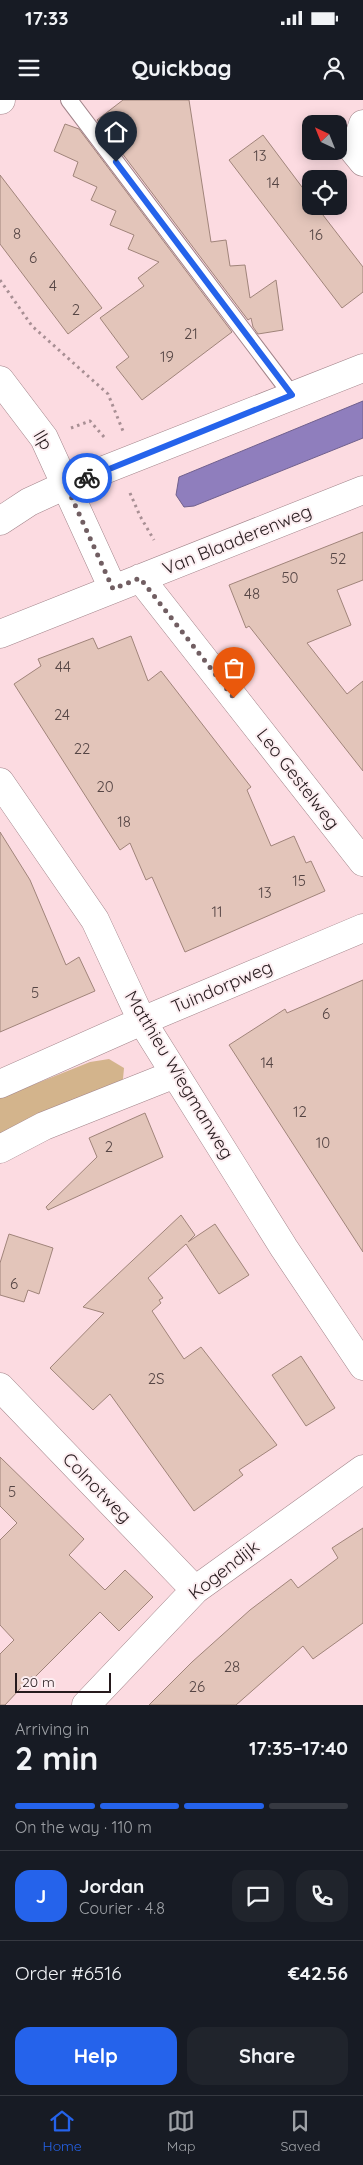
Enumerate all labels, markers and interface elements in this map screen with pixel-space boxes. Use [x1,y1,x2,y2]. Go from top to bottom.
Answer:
text: 17:33 [25,6,68,30]
icon: menu [15,54,43,82]
text: Quickbag [131,54,232,82]
icon: person [320,54,348,82]
pin [95,111,137,162]
north arrow [302,115,348,160]
map controls [302,115,347,215]
icon: home [102,118,130,146]
house number: 13 [253,146,267,165]
button: locate [302,170,347,215]
house number: 14 [266,173,280,192]
house number: 8 [13,224,21,243]
house number: 16 [309,225,323,244]
house number: 6 [29,248,37,267]
house number: 4 [49,276,57,295]
house number: 2 [72,300,80,319]
house number: 21 [184,324,198,343]
house number: 19 [160,347,174,366]
street label: Ilp [29,425,58,454]
courier [62,453,112,503]
icon: bike [73,464,101,492]
street label: Van Blaaderenweg [159,499,315,580]
house number: 52 [330,549,346,568]
house number: 50 [281,568,299,587]
house number: 48 [244,584,260,603]
pin [213,647,255,698]
icon: bag [220,654,248,682]
house number: 44 [55,657,71,676]
house number: 24 [54,705,70,724]
street label: Leo Gestelweg [252,724,345,834]
house number: 22 [74,739,90,758]
house number: 20 [96,777,114,796]
house number: 18 [117,812,131,831]
house number: 15 [292,871,306,890]
house number: 13 [258,883,272,902]
house number: 11 [211,902,223,921]
street label: Tuindorpweg [168,955,276,1018]
house number: 5 [31,983,39,1002]
street label: Matthieu Wiegmanweg [120,986,239,1163]
house number: 6 [322,1004,330,1023]
house number: 14 [260,1053,274,1072]
house number: 12 [293,1102,307,1121]
house number: 10 [316,1133,330,1152]
house number: 2 [105,1137,113,1156]
house number: 6 [10,1274,18,1293]
house number: 2S [148,1369,164,1388]
street label: Colnotweg [58,1447,137,1528]
house number: 5 [8,1482,16,1501]
street label: Kogendijk [184,1535,264,1604]
house number: 28 [224,1657,240,1676]
scale bar [15,1670,111,1693]
text: 20 m [22,1673,55,1691]
house number: 26 [189,1677,205,1696]
text: Arriving in [15,1719,89,1739]
text: 17:35–17:40 [249,1736,348,1760]
text: 2 min [15,1738,98,1778]
text: On the way · 110 m [15,1817,152,1837]
button: chat [232,1870,284,1922]
button: phone [296,1870,348,1922]
text: Jordan [79,1874,144,1898]
text: J [36,1884,46,1908]
text: Courier · 4.8 [79,1898,165,1918]
text: Order #6516 [15,1961,121,1985]
text: €42.56 [288,1961,348,1985]
button: Help [15,2027,177,2085]
button: Share [187,2027,348,2085]
tab: Home [43,2107,82,2155]
tab: Map [167,2107,195,2155]
tab: Saved [281,2107,320,2155]

